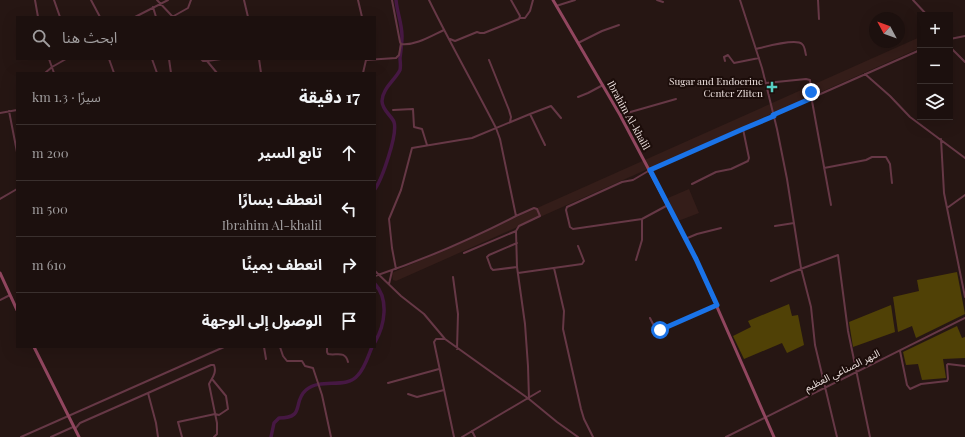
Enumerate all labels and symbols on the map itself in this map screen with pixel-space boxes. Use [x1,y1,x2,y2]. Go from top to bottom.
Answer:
north arrow [869,12,905,48]
place label: Sugar and Endocrine Center Zliten [669,74,763,100]
street label: Ibrahim Al-khalil [604,78,654,152]
marker: Sugar and Endocrine Center Zliten [766,81,778,93]
route end [802,83,820,101]
route start [651,321,669,339]
street label: النهر الصناعي العظيم [802,346,883,396]

